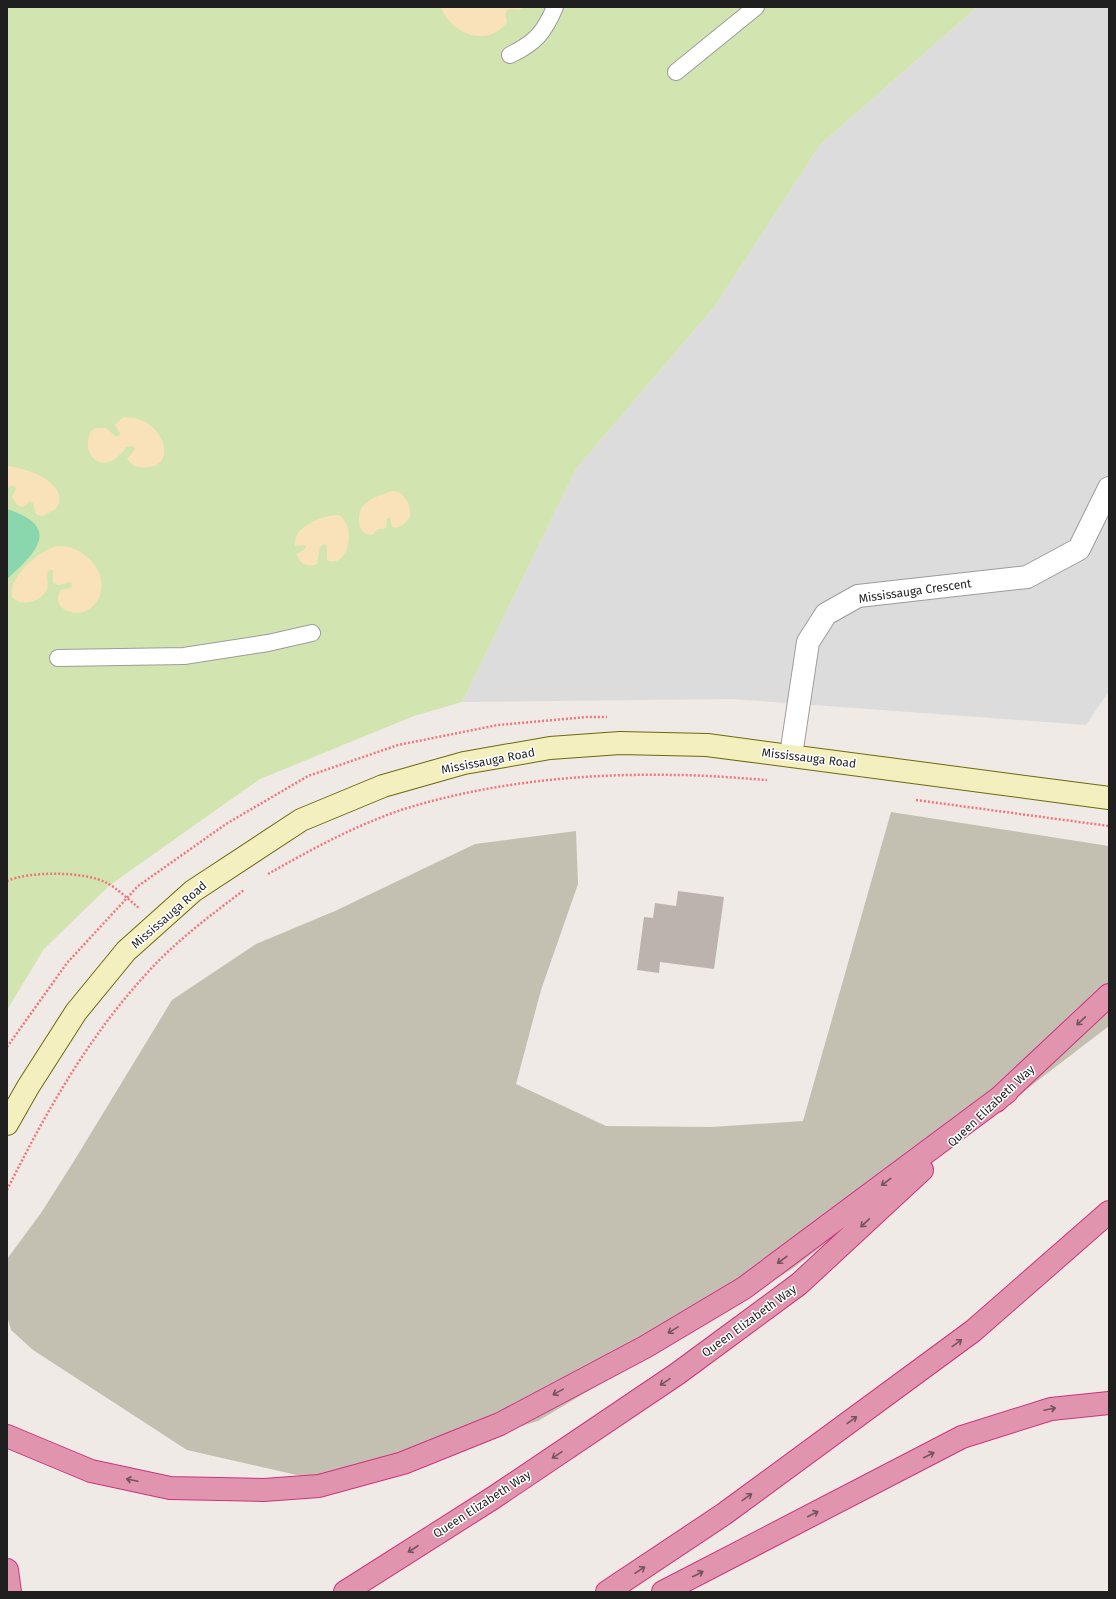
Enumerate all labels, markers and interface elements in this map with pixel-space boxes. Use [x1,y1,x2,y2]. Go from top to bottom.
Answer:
street label: Mississauga Crescent [858,576,973,606]
street label: Mississauga Road [440,745,536,777]
street label: Mississauga Road [761,745,857,771]
street label: Mississauga Road [129,879,209,951]
one-way arrow [1076,1016,1086,1026]
street label: Queen Elizabeth Way [945,1062,1037,1150]
one-way arrow [880,1178,891,1186]
one-way arrow [860,1218,870,1228]
one-way arrow [776,1256,787,1264]
street label: Queen Elizabeth Way [699,1282,799,1360]
one-way arrow [667,1327,679,1335]
one-way arrow [951,1339,962,1347]
one-way arrow [660,1378,671,1386]
one-way arrow [553,1389,565,1397]
one-way arrow [1043,1405,1056,1413]
one-way arrow [846,1416,857,1424]
one-way arrow [552,1450,563,1459]
one-way arrow [922,1450,934,1458]
street label: Queen Elizabeth Way [431,1467,533,1541]
one-way arrow [126,1475,139,1483]
one-way arrow [741,1493,752,1501]
one-way arrow [807,1510,819,1518]
one-way arrow [407,1545,419,1553]
one-way arrow [634,1566,645,1574]
one-way arrow [691,1570,703,1577]

